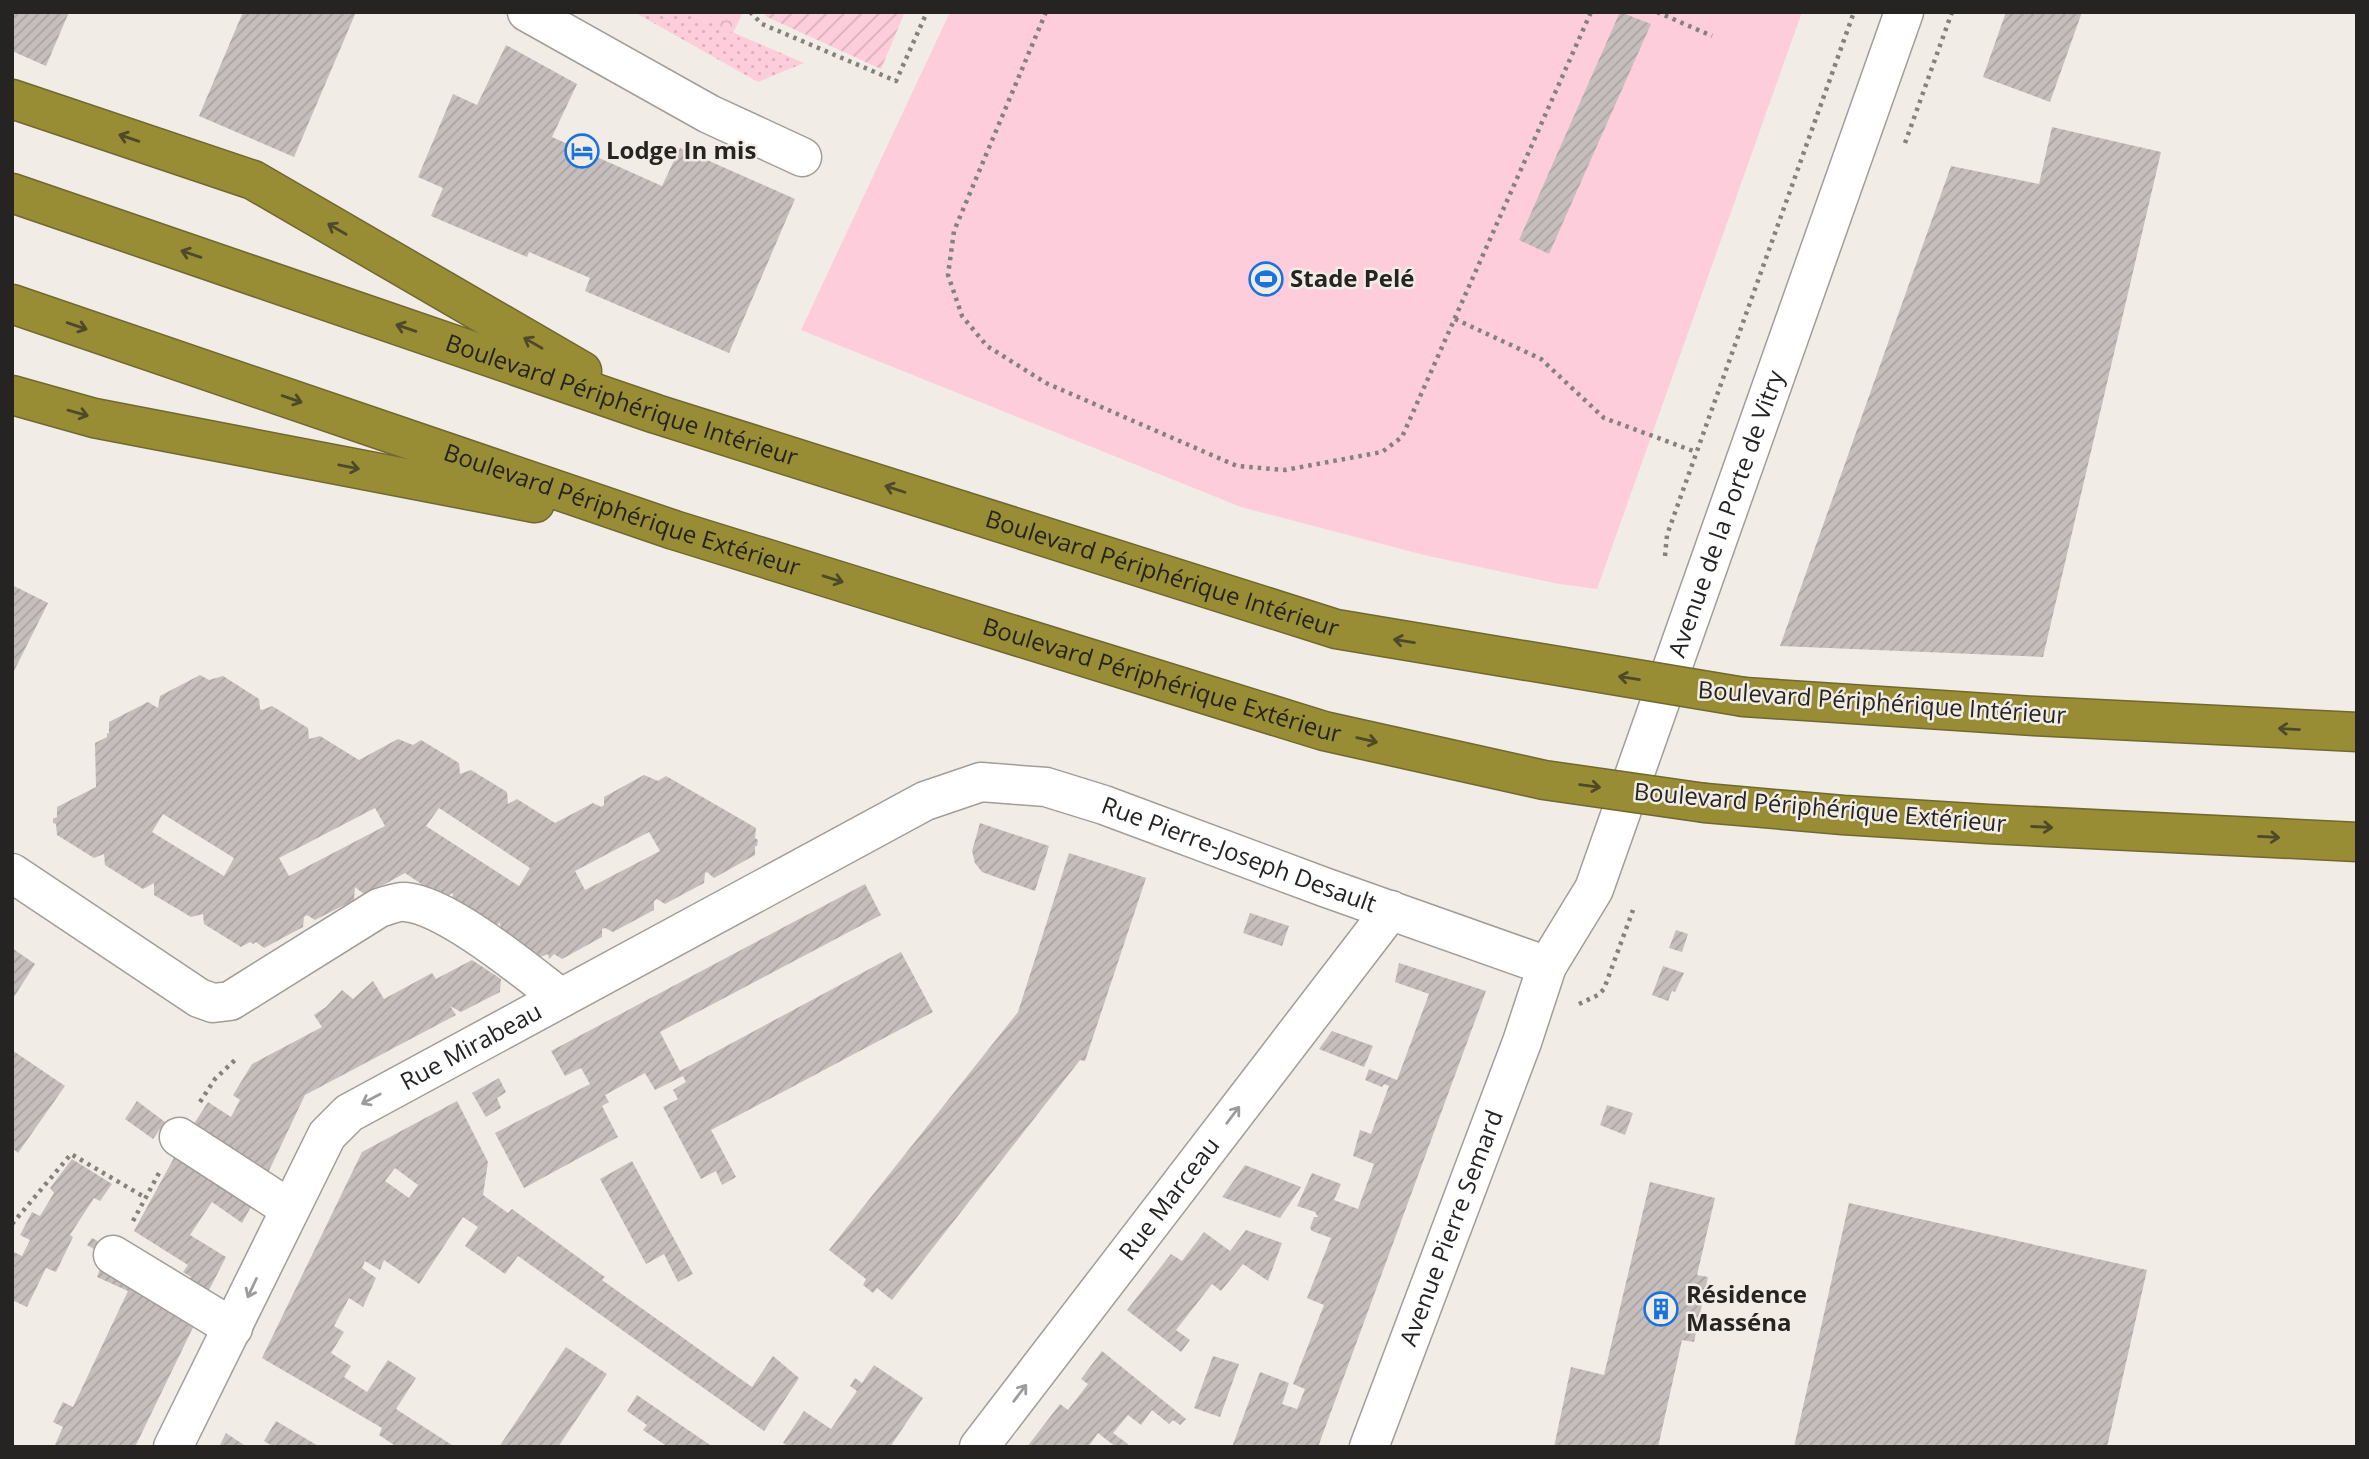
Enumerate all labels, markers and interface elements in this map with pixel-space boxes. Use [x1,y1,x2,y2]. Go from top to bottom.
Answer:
one-way arrow [118,131,140,144]
hotel icon: Lodge In mis [563,132,601,170]
place label: Lodge In mis [606,133,756,166]
one-way arrow [327,221,347,235]
one-way arrow [180,247,202,260]
sports icon: Stade Pelé [1247,260,1285,298]
place label: Stade Pelé [1290,261,1415,294]
one-way arrow [65,321,87,333]
one-way arrow [396,321,418,333]
street label: Boulevard Périphérique Intérieur [442,325,803,473]
one-way arrow [524,336,544,350]
street label: Avenue de la Porte de Vitry [1659,365,1791,661]
one-way arrow [281,394,303,407]
one-way arrow [67,408,89,421]
street label: Boulevard Périphérique Extérieur [440,435,805,583]
one-way arrow [337,461,360,475]
one-way arrow [884,482,906,495]
street label: Boulevard Périphérique Intérieur [982,501,1344,644]
one-way arrow [822,574,844,587]
street label: Boulevard Périphérique Extérieur [979,609,1345,749]
one-way arrow [1393,634,1416,647]
one-way arrow [1618,671,1640,684]
street label: Boulevard Périphérique Intérieur [1697,672,2068,731]
one-way arrow [2277,722,2300,735]
one-way arrow [1355,734,1378,748]
street label: Boulevard Périphérique Extérieur [1633,774,2008,839]
one-way arrow [1578,780,1601,793]
street label: Rue Pierre-Joseph Desault [1097,788,1381,919]
one-way arrow [2030,820,2053,833]
one-way arrow [2257,831,2280,844]
street label: Rue Mirabeau [394,994,547,1097]
one-way arrow [361,1093,382,1106]
street label: Avenue Pierre Semard [1391,1105,1510,1350]
one-way arrow [1226,1106,1241,1125]
street label: Rue Marceau [1110,1129,1226,1266]
one-way arrow [245,1277,258,1298]
place label: Résidence Masséna [1686,1277,1807,1338]
building icon: Résidence Masséna [1642,1290,1680,1328]
one-way arrow [1013,1384,1028,1402]

